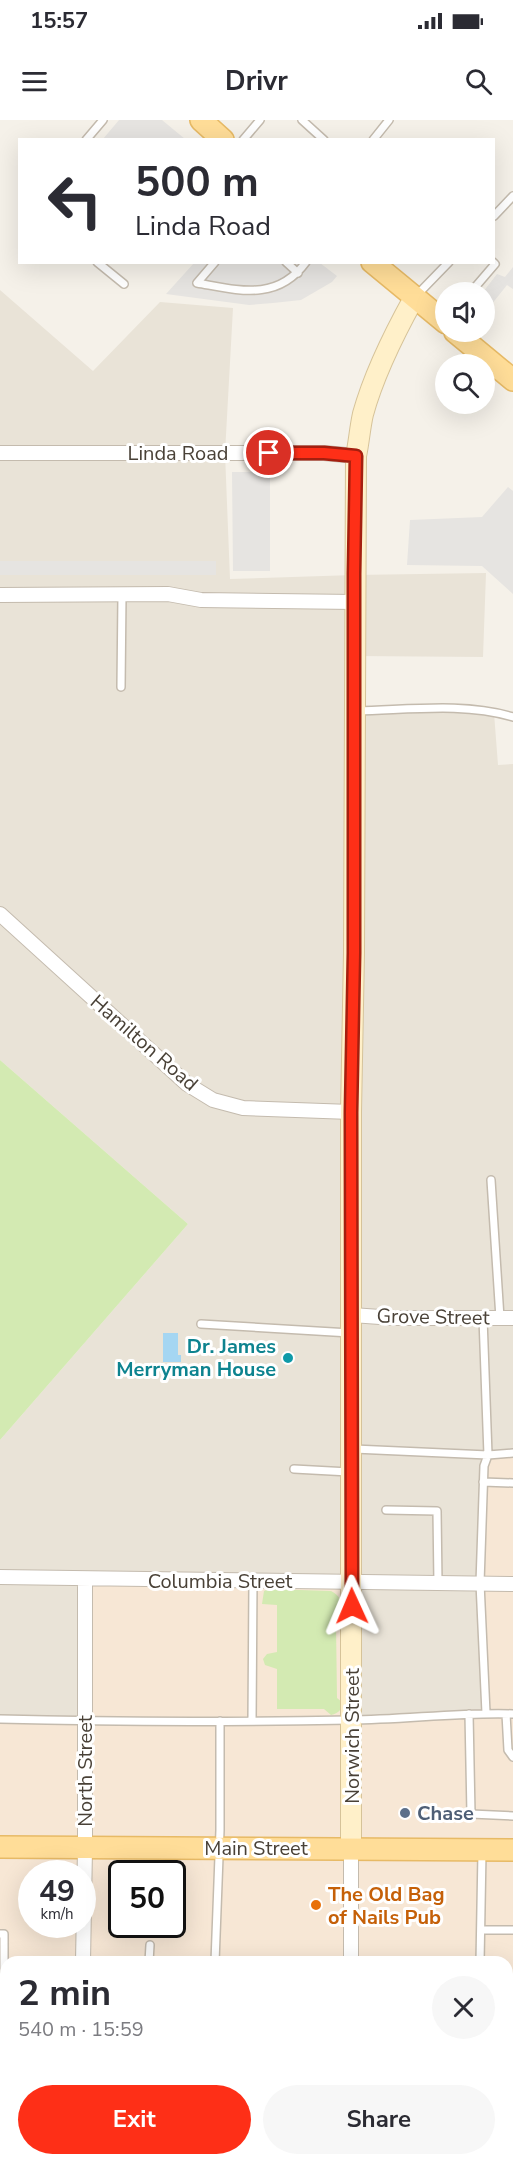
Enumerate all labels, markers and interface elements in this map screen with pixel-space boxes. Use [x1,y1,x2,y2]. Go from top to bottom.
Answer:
text: 15:57 [30,6,88,36]
text: Drivr [225,63,288,100]
icon: menu [18,65,51,98]
icon: search [462,65,495,98]
text: 500 m [135,154,259,211]
icon: left [36,162,114,240]
text: Linda Road [135,208,271,245]
map controls [435,282,495,414]
button: sound [435,282,495,342]
button: search [435,354,495,414]
pin [243,427,294,478]
icon: arrive [252,436,285,469]
street label: Linda Road [128,440,228,467]
street label: Hamilton Road [84,989,204,1097]
street label: Grove Street [376,1303,491,1332]
place label: Dr. James Merryman House [116,1333,276,1383]
marker: Dr. James Merryman House [281,1351,295,1365]
street label: Columbia Street [148,1568,293,1595]
position arrow [320,1574,384,1638]
street label: Norwich Street [339,1667,366,1804]
street label: North Street [72,1714,99,1827]
place label: Chase [417,1800,474,1827]
marker: Chase [398,1806,412,1820]
street label: Main Street [204,1835,309,1862]
speed limit sign: 50 [108,1860,186,1938]
text: 49 [39,1871,75,1912]
place label: The Old Bag of Nails Pub [328,1881,445,1931]
marker: The Old Bag of Nails Pub [309,1898,323,1912]
text: km/h [40,1904,74,1924]
text: 2 min [18,1969,111,2018]
button: close [432,1976,495,2039]
text: 540 m · 15:59 [18,2016,144,2043]
button: Exit [18,2085,251,2154]
button: Share [263,2085,495,2154]

